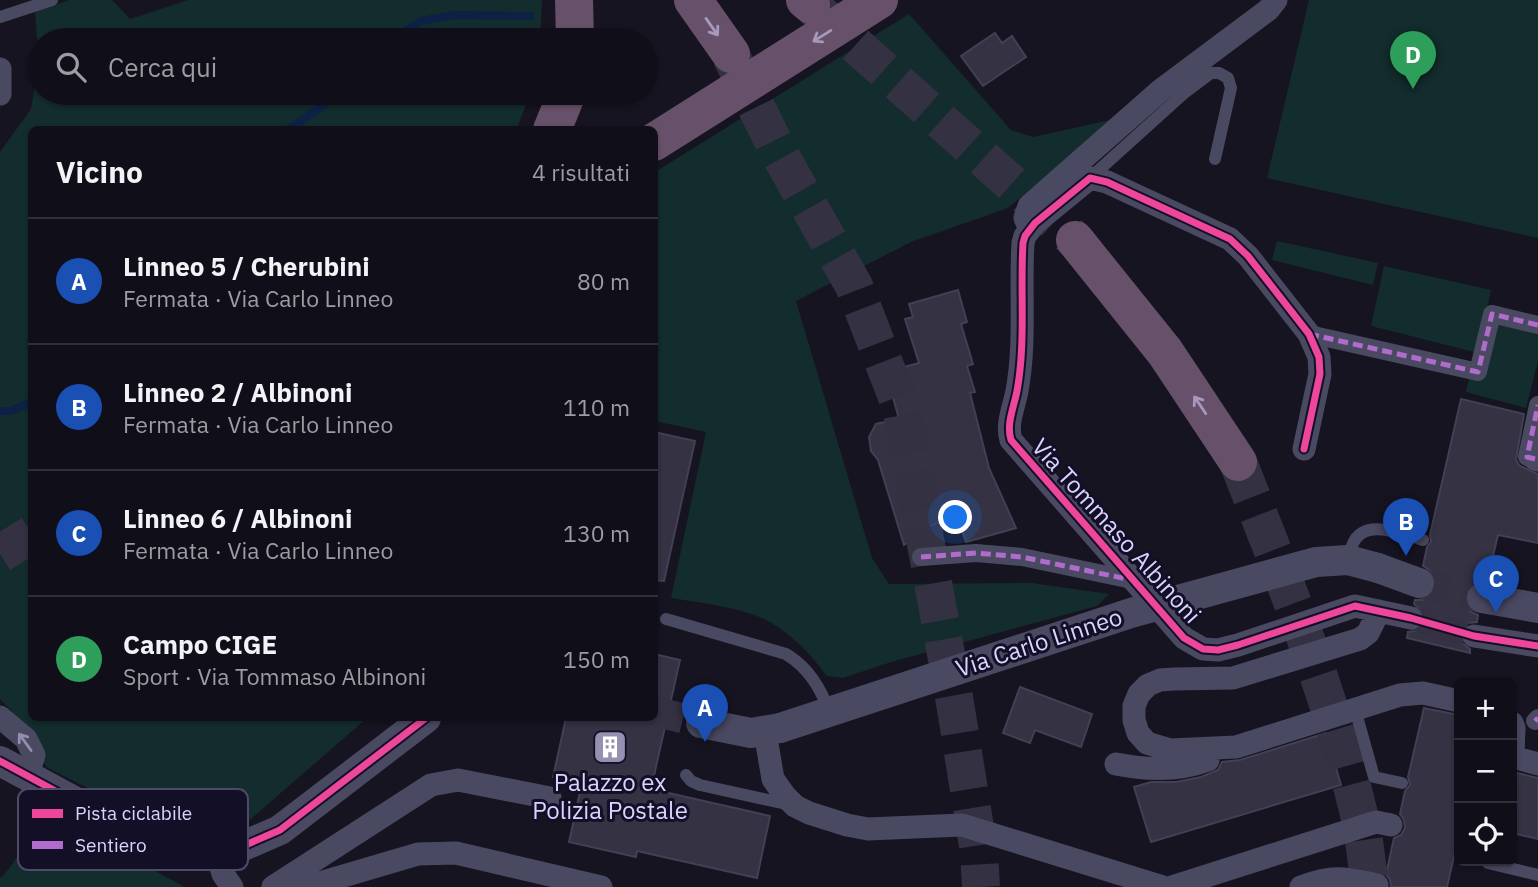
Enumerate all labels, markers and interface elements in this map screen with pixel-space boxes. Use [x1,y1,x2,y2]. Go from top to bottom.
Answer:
one-way arrow [705,17,719,36]
search box [28,28,658,105]
one-way arrow [812,30,832,44]
pin: D [1390,31,1436,89]
icon: search [52,48,90,86]
text: Cerca qui [108,50,217,84]
text: Vicino [56,152,143,191]
text: 4 risultati [532,157,630,187]
text: Linneo 5 / Cherubini [123,249,370,283]
text: A [71,266,87,296]
text: 80 m [577,266,630,296]
text: Fermata · Via Carlo Linneo [123,283,393,313]
text: Linneo 2 / Albinoni [123,375,352,409]
text: B [71,392,87,422]
text: 110 m [563,392,630,422]
one-way arrow [1193,396,1207,416]
text: Fermata · Via Carlo Linneo [123,409,393,439]
street label: Via Tommaso Albinoni [1025,431,1209,630]
pin: B [1383,498,1429,556]
your location [938,500,972,534]
text: Linneo 6 / Albinoni [123,501,352,535]
text: C [72,518,86,548]
text: 130 m [563,518,630,548]
text: Fermata · Via Carlo Linneo [123,535,393,565]
pin: C [1473,555,1519,613]
street label: Via Carlo Linneo [951,600,1126,684]
text: Campo CIGE [123,627,277,661]
text: D [71,644,87,674]
text: 150 m [563,644,630,674]
text: Sport · Via Tommaso Albinoni [123,661,426,691]
map controls [1454,677,1517,866]
button: + [1454,677,1517,740]
pin: A [682,684,728,742]
building icon: Palazzo ex Polizia Postale [591,728,629,766]
one-way arrow [18,733,33,752]
button: − [1454,740,1517,803]
place label: Palazzo ex Polizia Postale [532,766,688,826]
legend [18,789,248,870]
text: Pista ciclabile [75,801,192,825]
button: locate [1454,803,1517,866]
text: Sentiero [75,833,147,857]

